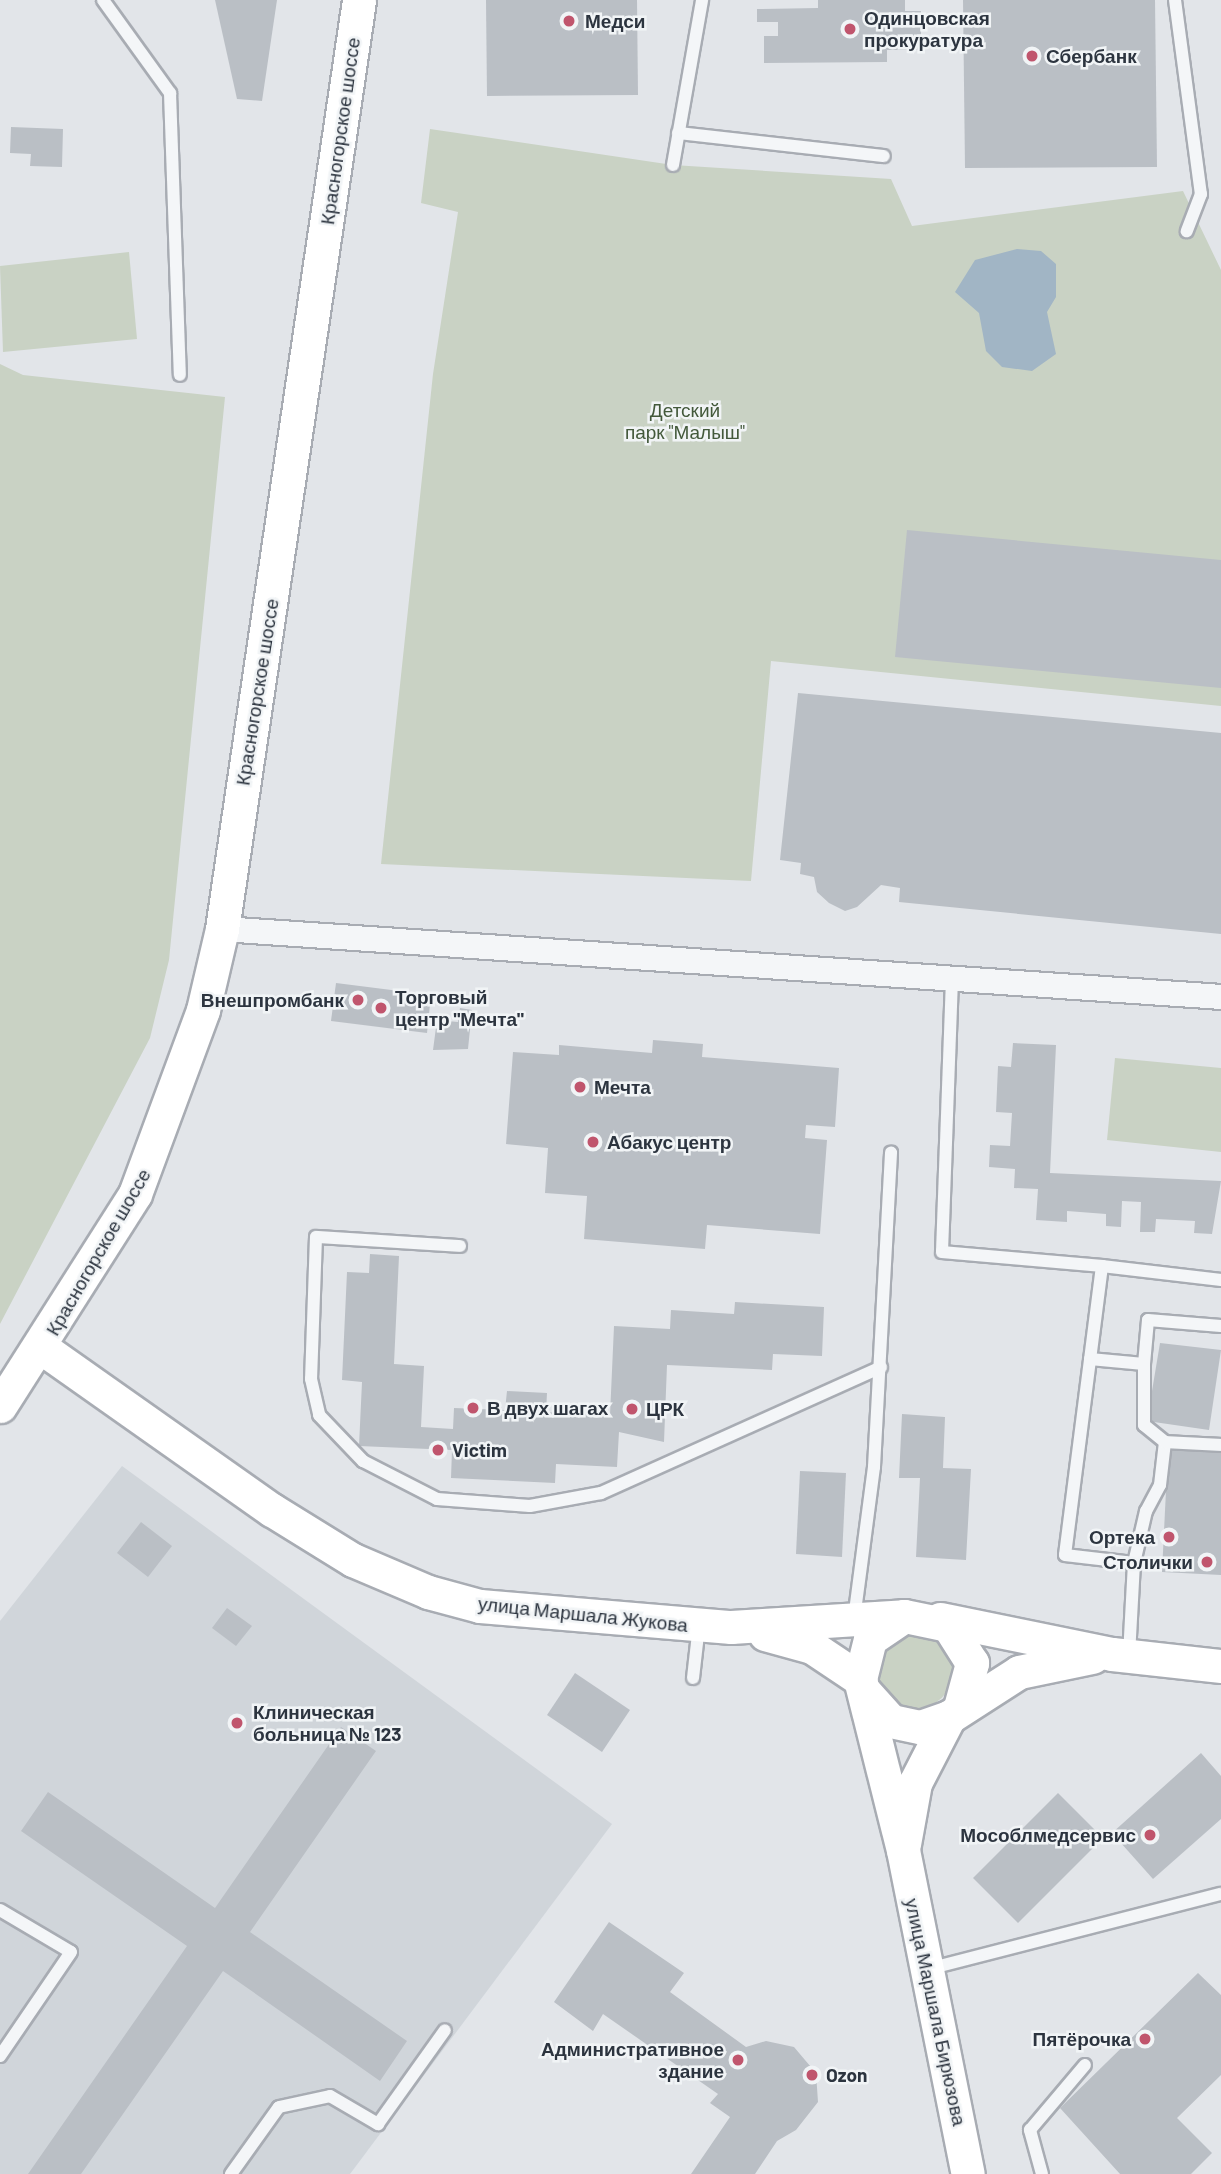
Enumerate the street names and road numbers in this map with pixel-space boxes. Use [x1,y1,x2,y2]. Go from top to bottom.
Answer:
street label: Красногорское шоссе [316,36,364,226]
street label: Красногорское шоссе [231,597,283,787]
street label: Красногорское шоссе [41,1165,155,1339]
street label: улица Маршала Жукова [477,1592,689,1636]
street label: улица Маршала Бирюзова [901,1896,971,2128]

